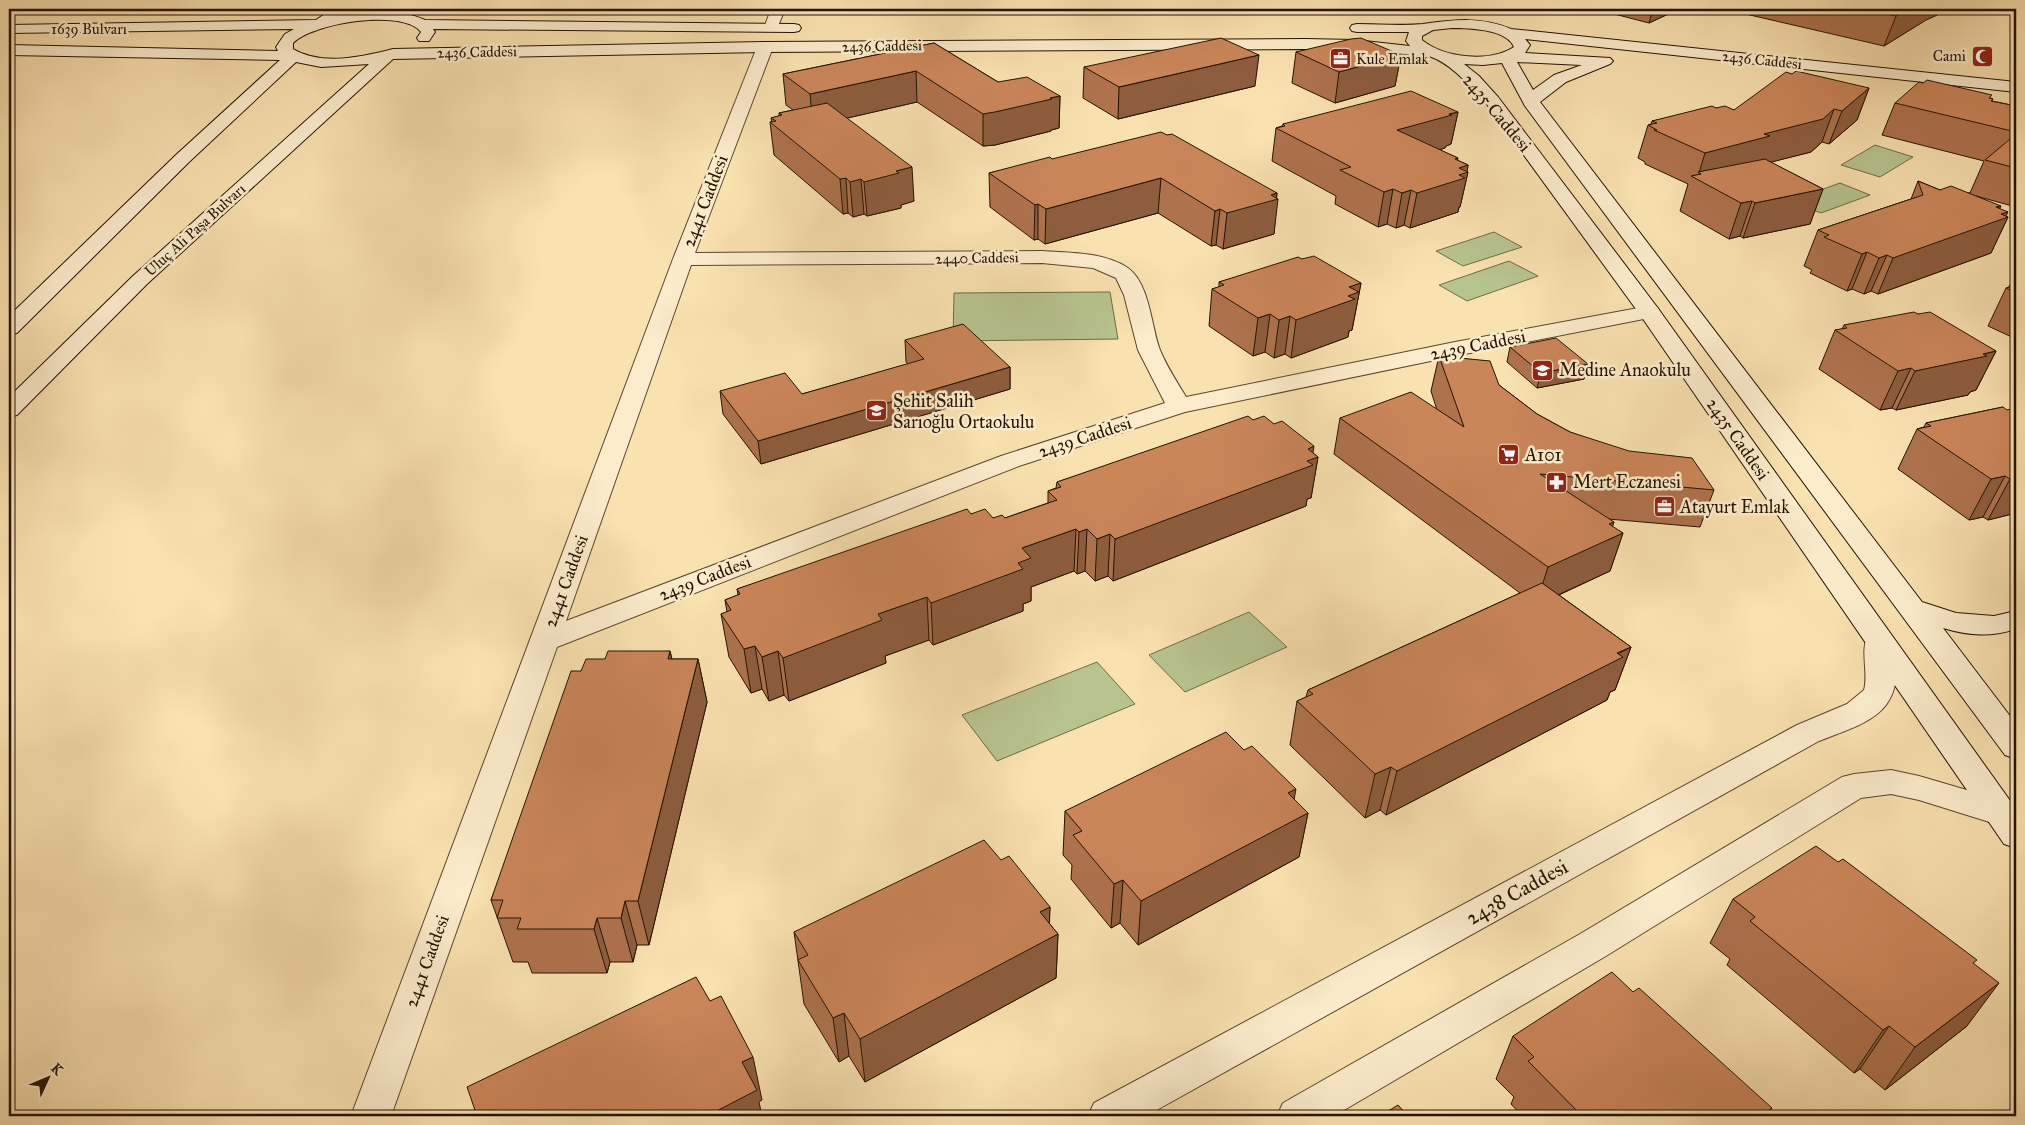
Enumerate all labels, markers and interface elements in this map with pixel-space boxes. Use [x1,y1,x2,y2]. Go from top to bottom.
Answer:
street label: 1639 Bulvarı [51,20,127,38]
street label: 2436 Caddesi [842,36,922,56]
street label: 2436 Caddesi [437,42,517,62]
mosque icon: Cami [1970,44,1994,68]
office icon: Kule Emlak [1328,47,1352,71]
street label: 2436 Caddesi [1721,47,1803,73]
place label: Cami [1933,47,1966,65]
place label: Kule Emlak [1356,50,1429,68]
street label: 2435 Caddesi [1458,69,1536,157]
street label: 2441 Caddesi [677,152,733,250]
street label: Uluç Ali Paşa Bulvarı [141,180,249,280]
street label: 2440 Caddesi [935,248,1019,268]
street label: 2439 Caddesi [1428,325,1528,365]
school or university icon: Medine Anaokulu [1531,358,1555,382]
place label: Medine Anaokulu [1559,359,1691,381]
place label: Şehit Salih Sarıoğlu Ortaokulu [893,390,1035,434]
street label: 2435 Caddesi [1702,394,1774,484]
school or university icon: Şehit Salih Sarıoğlu Ortaokulu [865,399,889,423]
street label: 2439 Caddesi [1036,412,1134,462]
supermarket icon: A101 [1497,443,1521,467]
place label: A101 [1524,444,1562,466]
pharmacy icon: Mert Eczanesi [1545,470,1569,494]
place label: Mert Eczanesi [1573,471,1681,493]
office icon: Atayurt Emlak [1652,495,1676,519]
place label: Atayurt Emlak [1679,496,1790,518]
street label: 2441 Caddesi [539,532,593,630]
street label: 2439 Caddesi [656,550,754,606]
street label: 2438 Caddesi [1461,853,1573,931]
street label: 2441 Caddesi [400,912,454,1010]
north arrow [22,1052,72,1102]
text: K [47,1060,67,1080]

